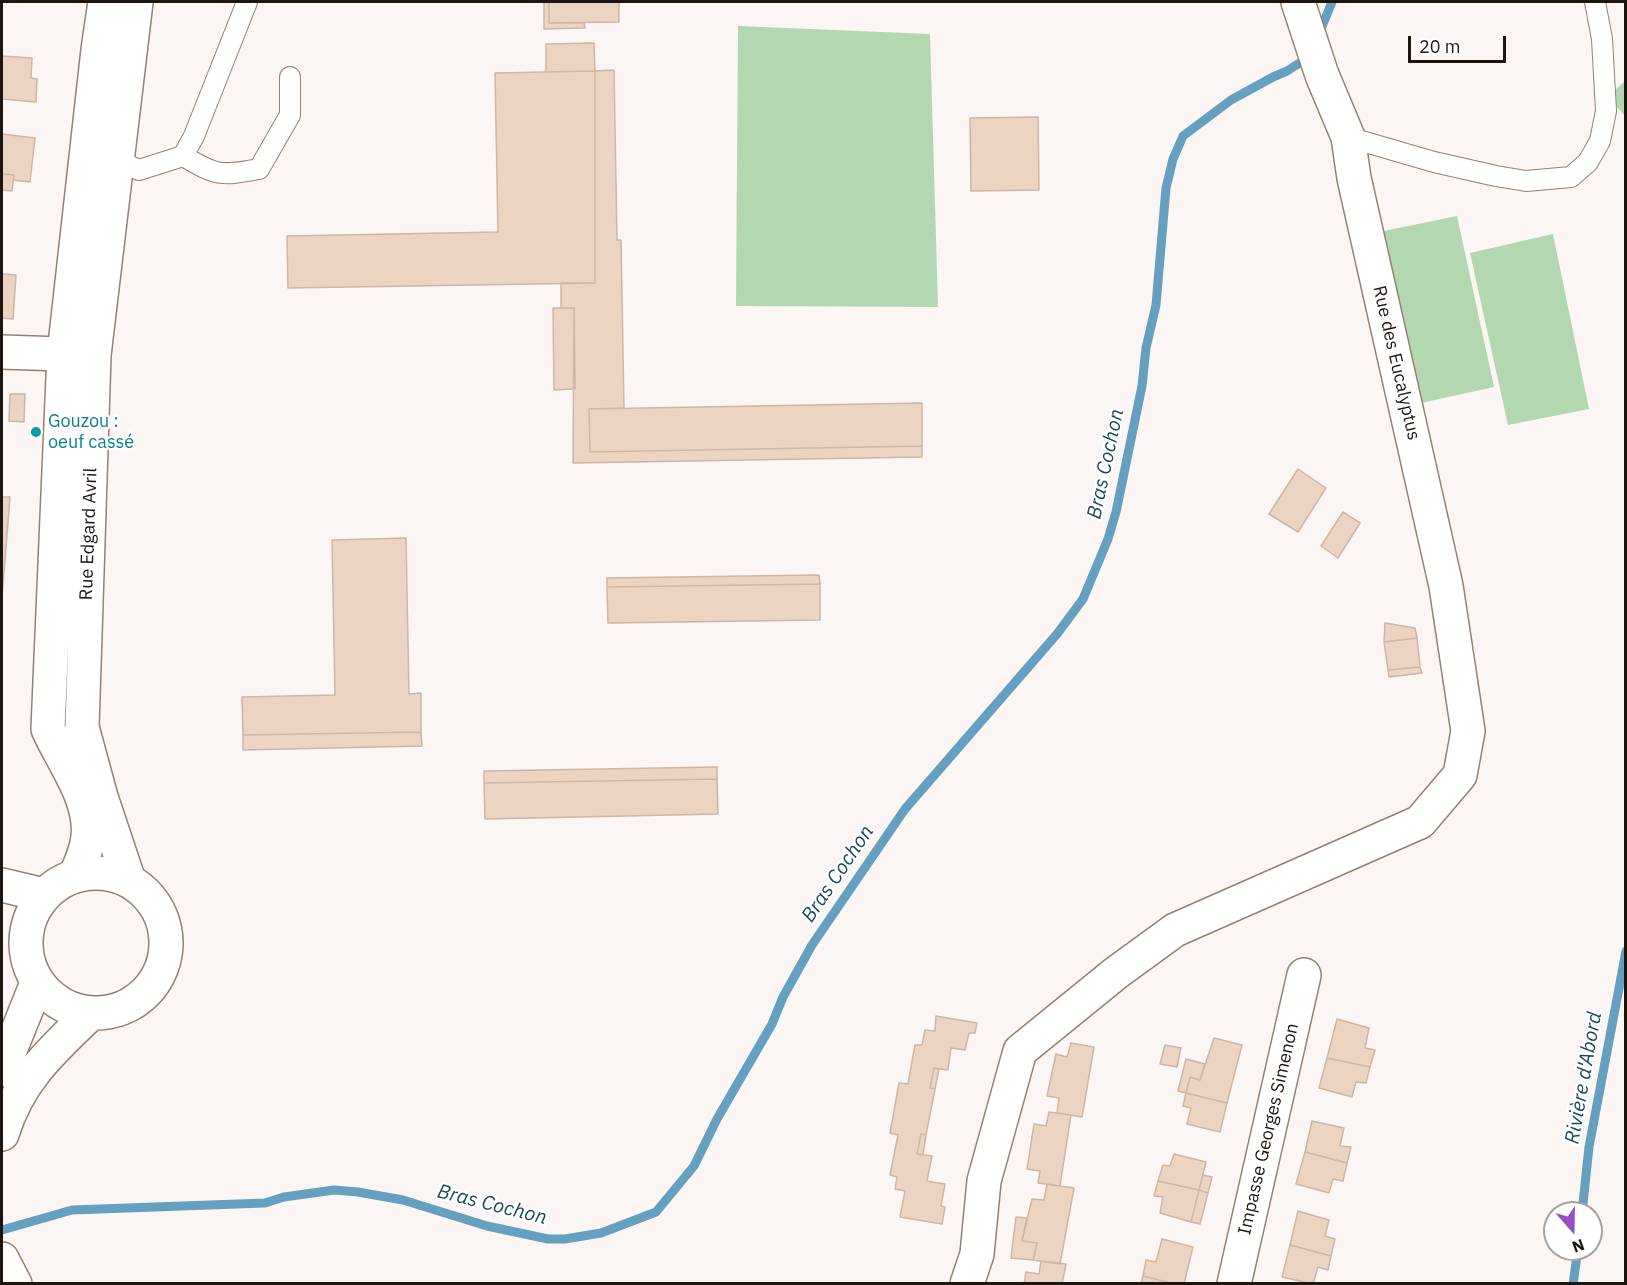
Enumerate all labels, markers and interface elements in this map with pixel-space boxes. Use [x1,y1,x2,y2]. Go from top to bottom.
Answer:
scale bar [1411,24,1508,62]
text: 20 m [1419,35,1461,58]
street label: Rue des Eucalyptus [1368,284,1424,442]
water label: Bras Cochon [1083,407,1129,521]
place label: Gouzou : oeuf cassé [48,411,134,454]
marker: Gouzou : oeuf cassé [29,425,43,439]
street label: Rue Edgard Avril [76,467,102,601]
water label: Bras Cochon [797,821,879,927]
water label: Rivière d'Abord [1561,1010,1607,1146]
street label: Impasse Georges Simenon [1234,1021,1304,1237]
water label: Bras Cochon [435,1180,549,1230]
north arrow [1543,1201,1603,1261]
text: N [1570,1235,1587,1257]

